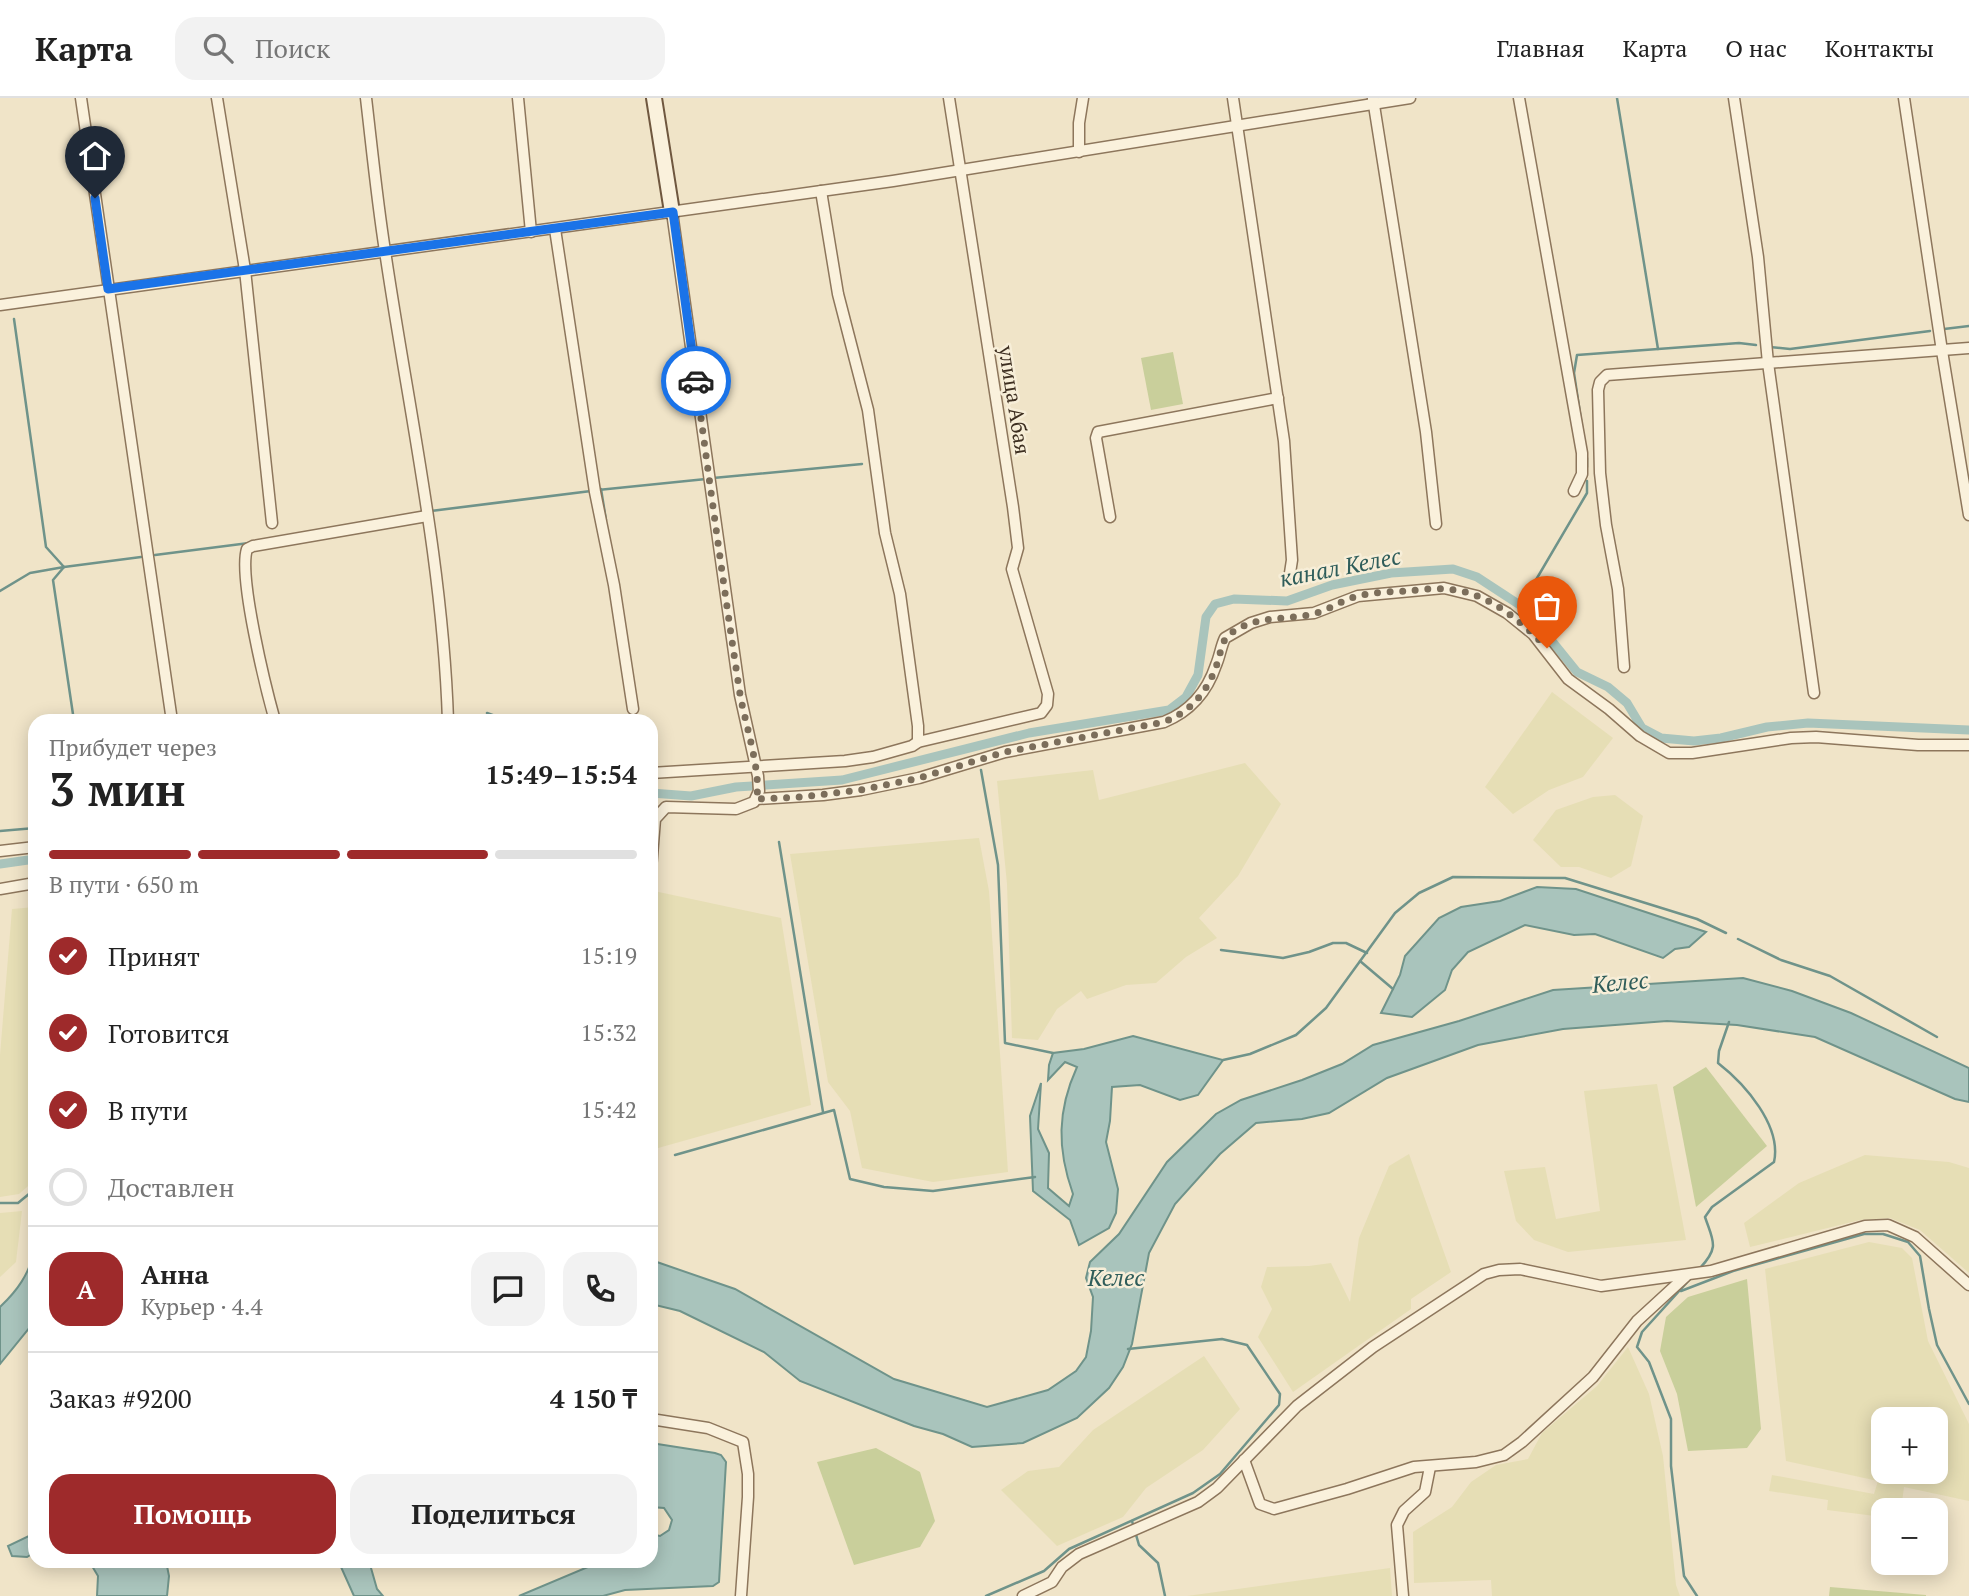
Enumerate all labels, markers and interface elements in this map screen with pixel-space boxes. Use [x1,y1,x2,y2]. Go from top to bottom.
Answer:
search box [175,17,665,80]
text: Карта [35,27,133,70]
icon: search [199,29,237,67]
text: Поиск [255,31,330,65]
text: Главная [1496,32,1584,64]
text: Карта [1622,32,1687,64]
text: О нас [1725,32,1787,64]
text: Контакты [1825,32,1934,64]
pin [65,126,125,198]
icon: home [76,137,114,175]
street label: улица Абая [992,342,1037,457]
courier [661,346,731,416]
icon: car [677,362,715,400]
water label: канал Келес [1277,540,1403,594]
pin [1517,576,1577,648]
icon: bag [1528,587,1566,625]
text: Прибудет через [49,732,217,763]
text: 15:49–15:54 [485,757,637,791]
text: 3 мин [49,758,186,819]
text: В пути · 650 m [49,869,199,900]
icon: check [49,937,87,975]
text: Принят [108,939,200,973]
text: 15:19 [580,940,637,971]
water label: Келес [1590,964,1650,1000]
icon: check [49,1014,87,1052]
text: Готовится [108,1016,230,1050]
text: 15:32 [580,1017,637,1048]
icon: check [49,1091,87,1129]
text: В пути [108,1093,188,1127]
text: 15:42 [580,1094,637,1125]
text: Доставлен [108,1170,234,1204]
button: chat [471,1252,545,1326]
button: phone [563,1252,637,1326]
text: Анна [141,1257,209,1291]
water label: Келес [1087,1262,1144,1293]
text: А [77,1272,95,1306]
text: Курьер · 4.4 [141,1291,263,1322]
text: Заказ #9200 [49,1381,192,1415]
text: 4 150 ₸ [550,1381,637,1415]
map controls [1871,1407,1948,1575]
button: + [1871,1407,1948,1484]
button: Помощь [49,1474,336,1554]
button: Поделиться [350,1474,637,1554]
button: − [1871,1498,1948,1575]

